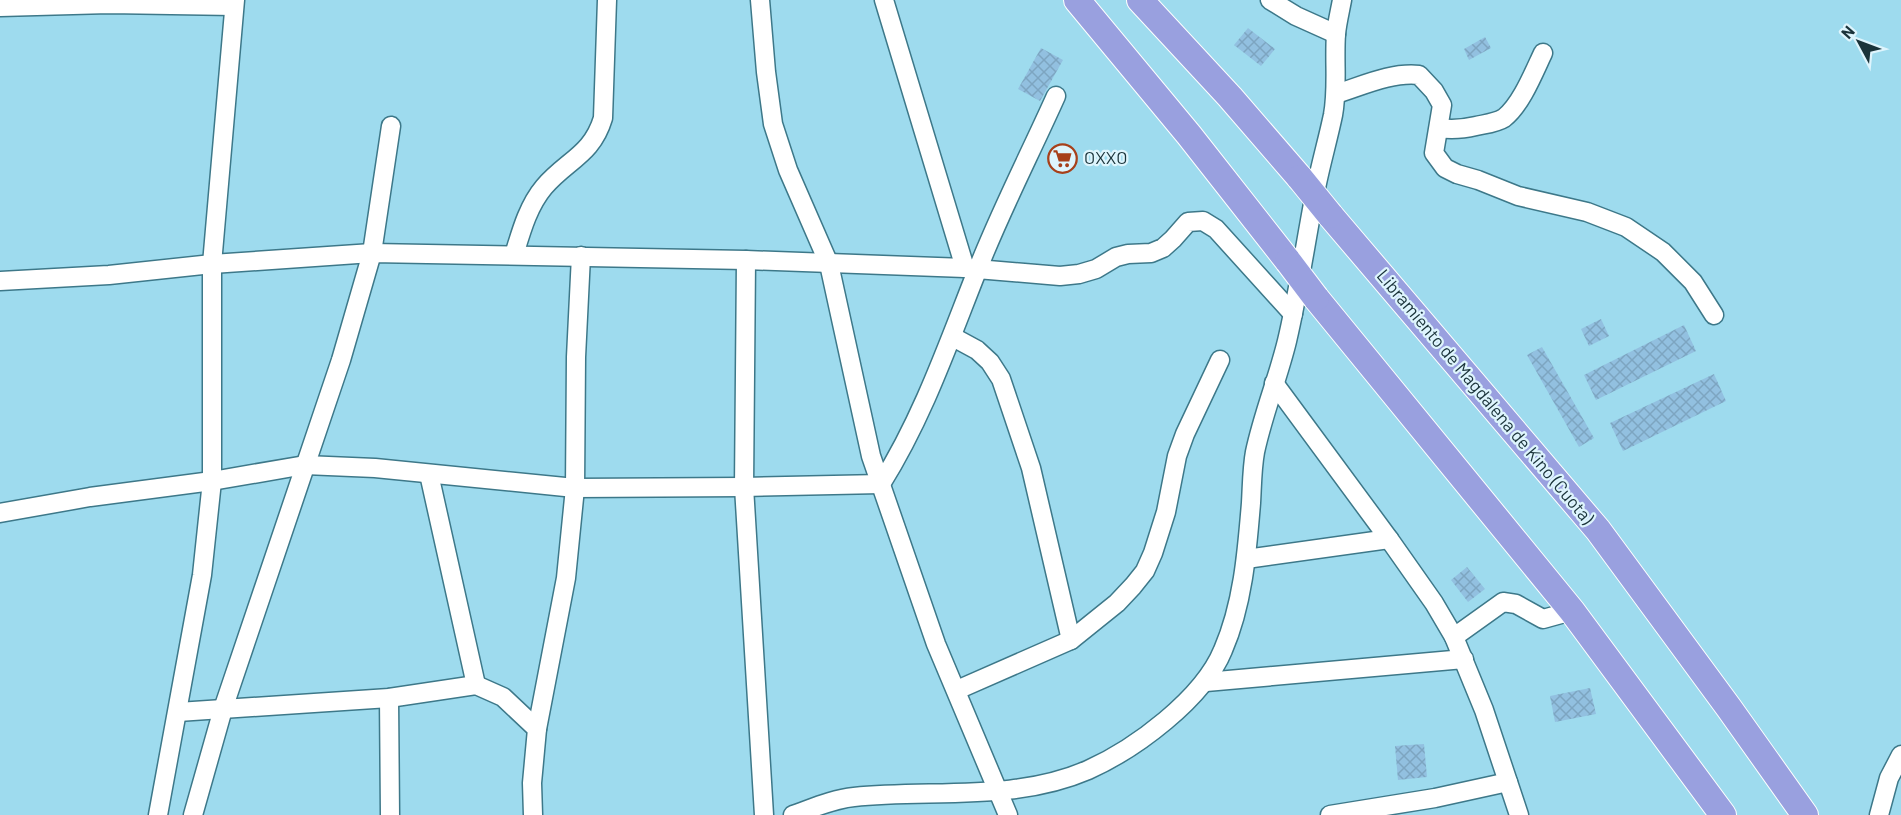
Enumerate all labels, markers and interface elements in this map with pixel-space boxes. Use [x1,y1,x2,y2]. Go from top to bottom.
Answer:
north arrow [1829,12,1889,72]
text: N [1837,22,1858,42]
supermarket icon: OXXO [1047,142,1079,174]
place label: OXXO [1084,146,1127,168]
street label: Libramiento de Magdalena de Kino (Cuota) [1373,264,1599,528]

